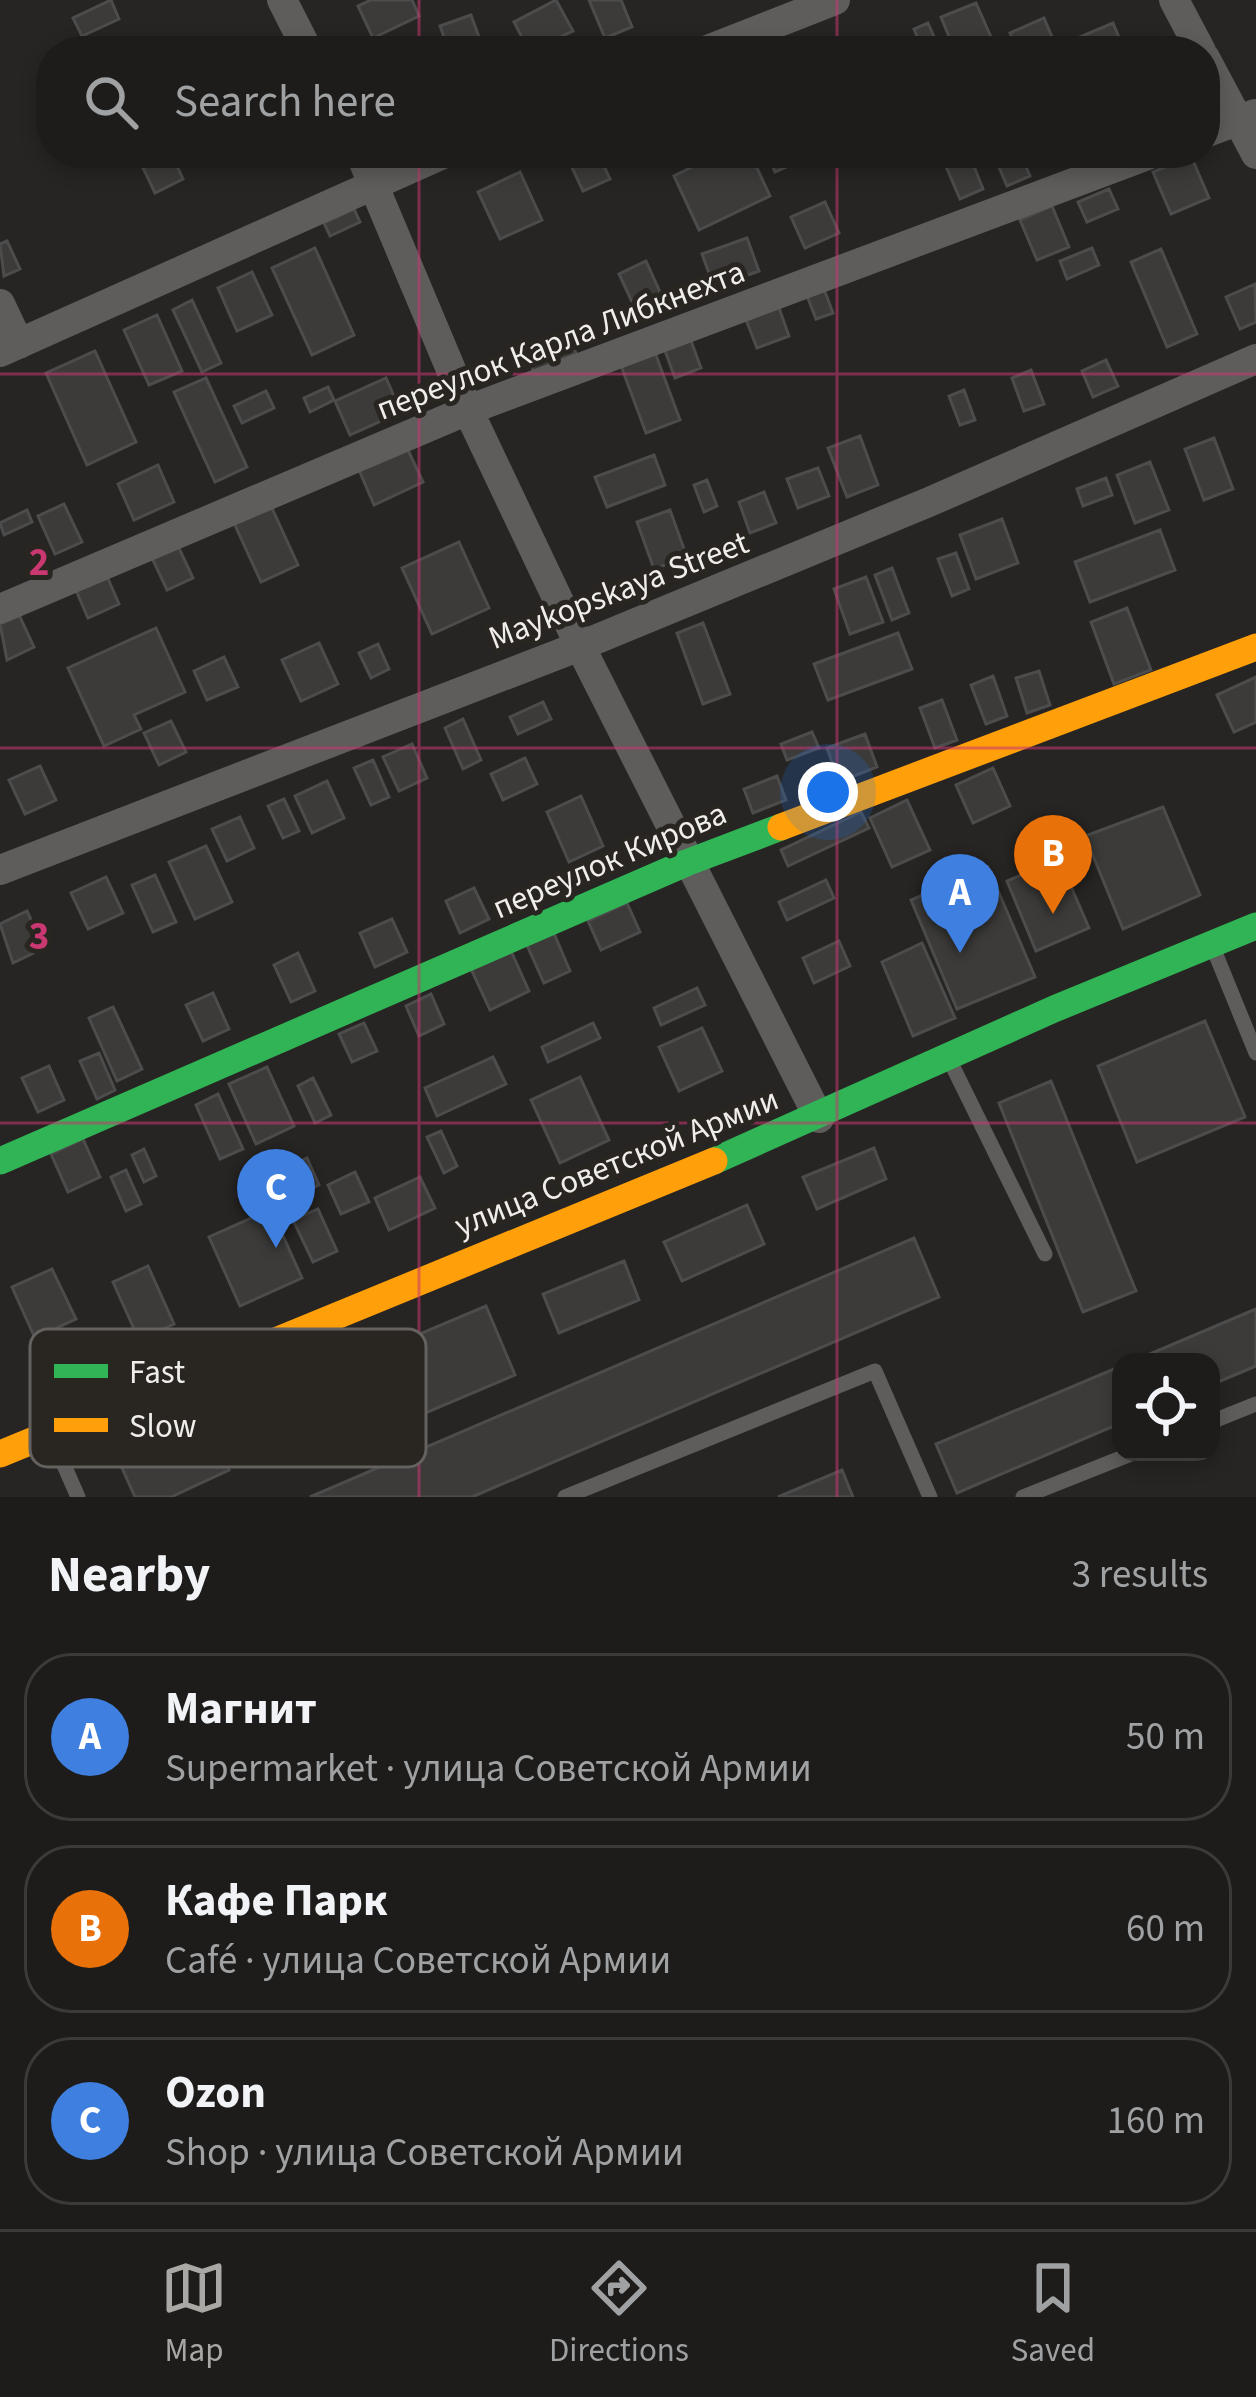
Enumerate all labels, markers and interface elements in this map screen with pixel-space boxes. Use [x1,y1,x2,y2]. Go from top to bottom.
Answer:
search box [36,36,1220,168]
icon: search [78,69,144,135]
text: Search here [174,70,396,134]
street label: переулок Карла Либкнехта [369,248,752,432]
street label: Maykopskaya Street [482,519,755,662]
text: 2 [29,535,49,591]
your location [798,762,858,822]
street label: переулок Кирова [485,790,734,931]
pin: B [1014,815,1092,914]
pin: A [921,854,999,953]
text: 3 [29,909,49,965]
street label: улица Советской Армии [447,1076,786,1249]
pin: C [237,1149,315,1248]
legend [30,1329,426,1467]
text: Fast [129,1349,185,1396]
map controls [1112,1353,1220,1461]
button: locate [1112,1353,1220,1461]
text: Slow [129,1403,197,1450]
text: Nearby [48,1539,210,1611]
text: 3 results [1072,1547,1208,1603]
text: Магнит [165,1677,317,1741]
text: A [79,1709,101,1765]
text: 50 m [1126,1709,1205,1765]
text: Supermarket · улица Советской Армии [165,1741,812,1797]
text: Кафе Парк [165,1869,388,1933]
text: B [78,1901,102,1957]
text: 60 m [1126,1901,1205,1957]
text: Café · улица Советской Армии [165,1933,671,1989]
text: Ozon [165,2061,266,2125]
text: C [79,2093,101,2149]
text: 160 m [1107,2093,1205,2149]
text: Shop · улица Советской Армии [165,2125,684,2181]
tab: Map [161,2255,227,2374]
tab: Directions [549,2255,689,2374]
tab: Saved [1011,2255,1095,2374]

